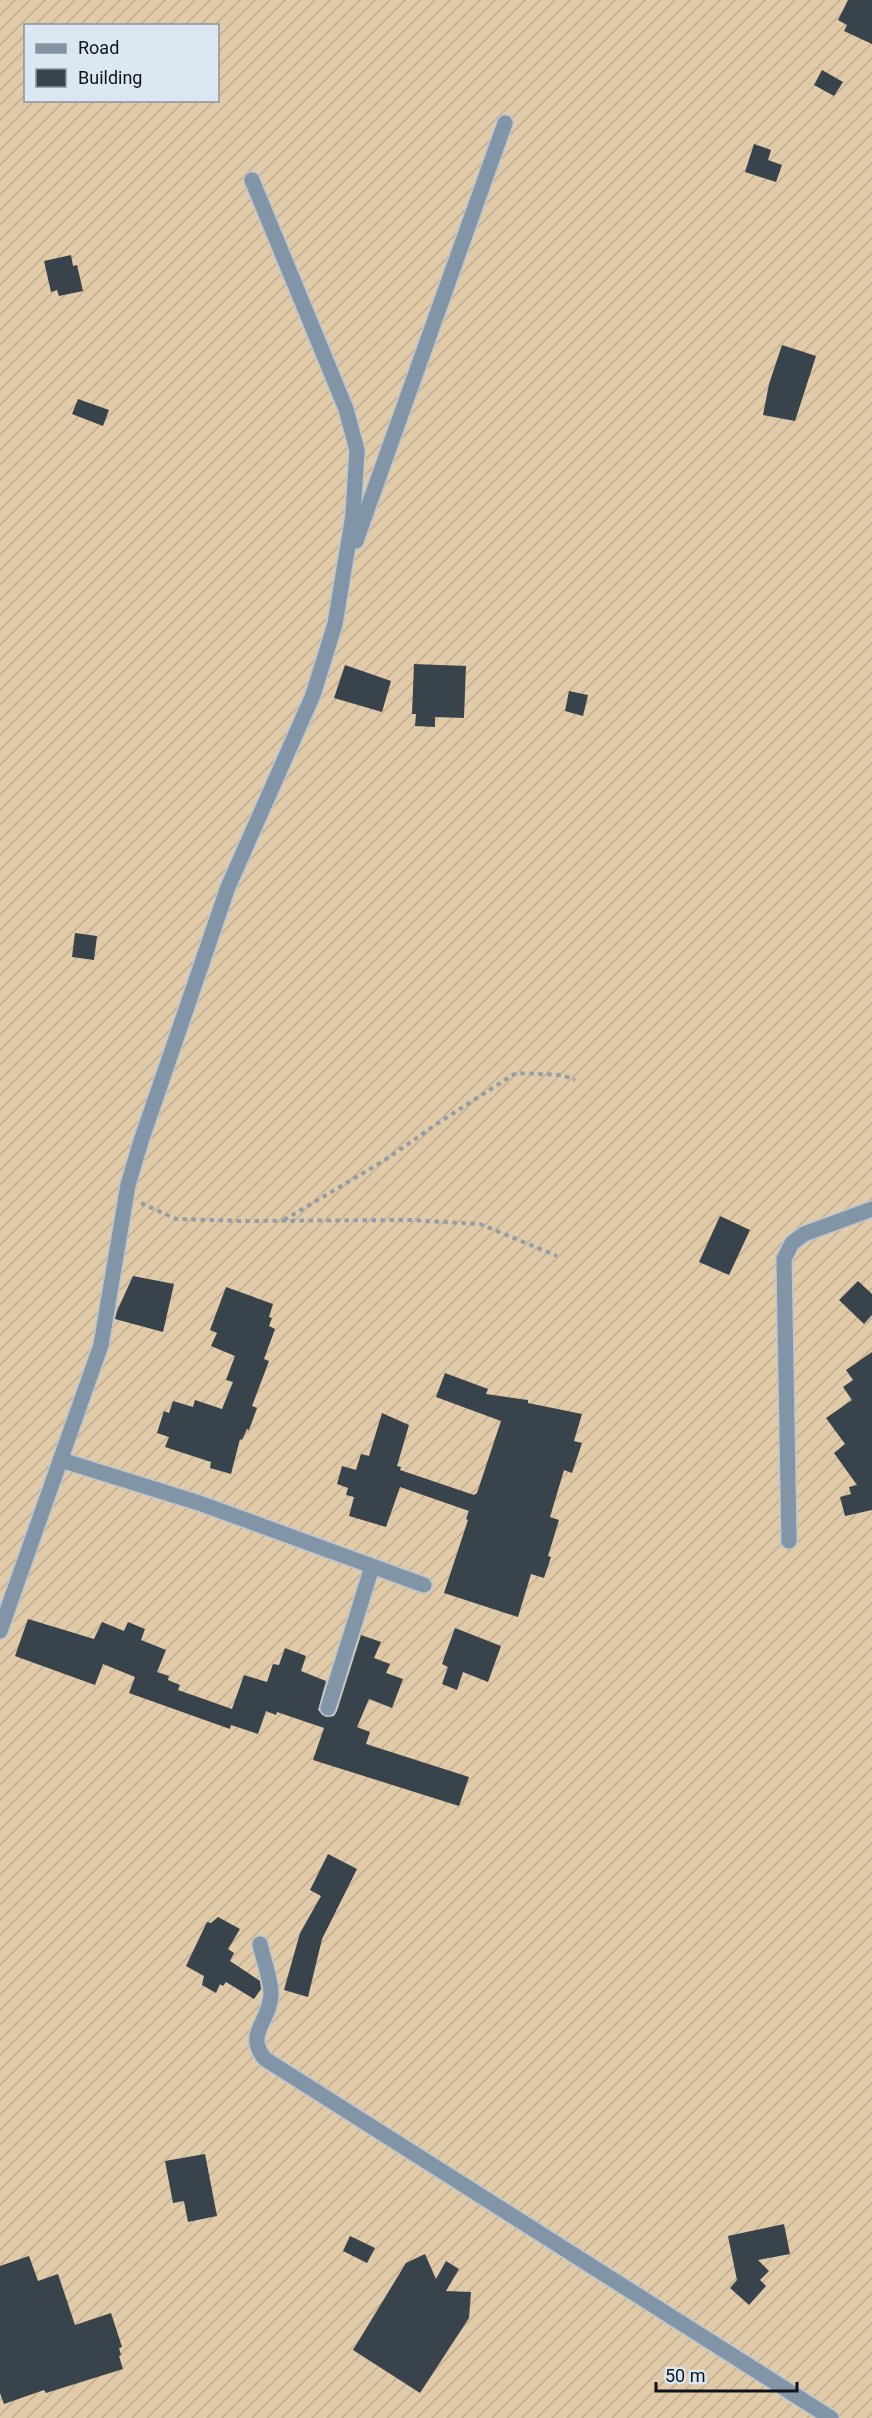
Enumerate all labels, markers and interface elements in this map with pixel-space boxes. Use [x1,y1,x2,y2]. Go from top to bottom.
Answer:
legend [24,24,219,102]
text: Road [78,37,119,58]
text: Building [78,67,142,88]
scale bar [656,2355,797,2393]
text: 50 m [665,2365,705,2386]

